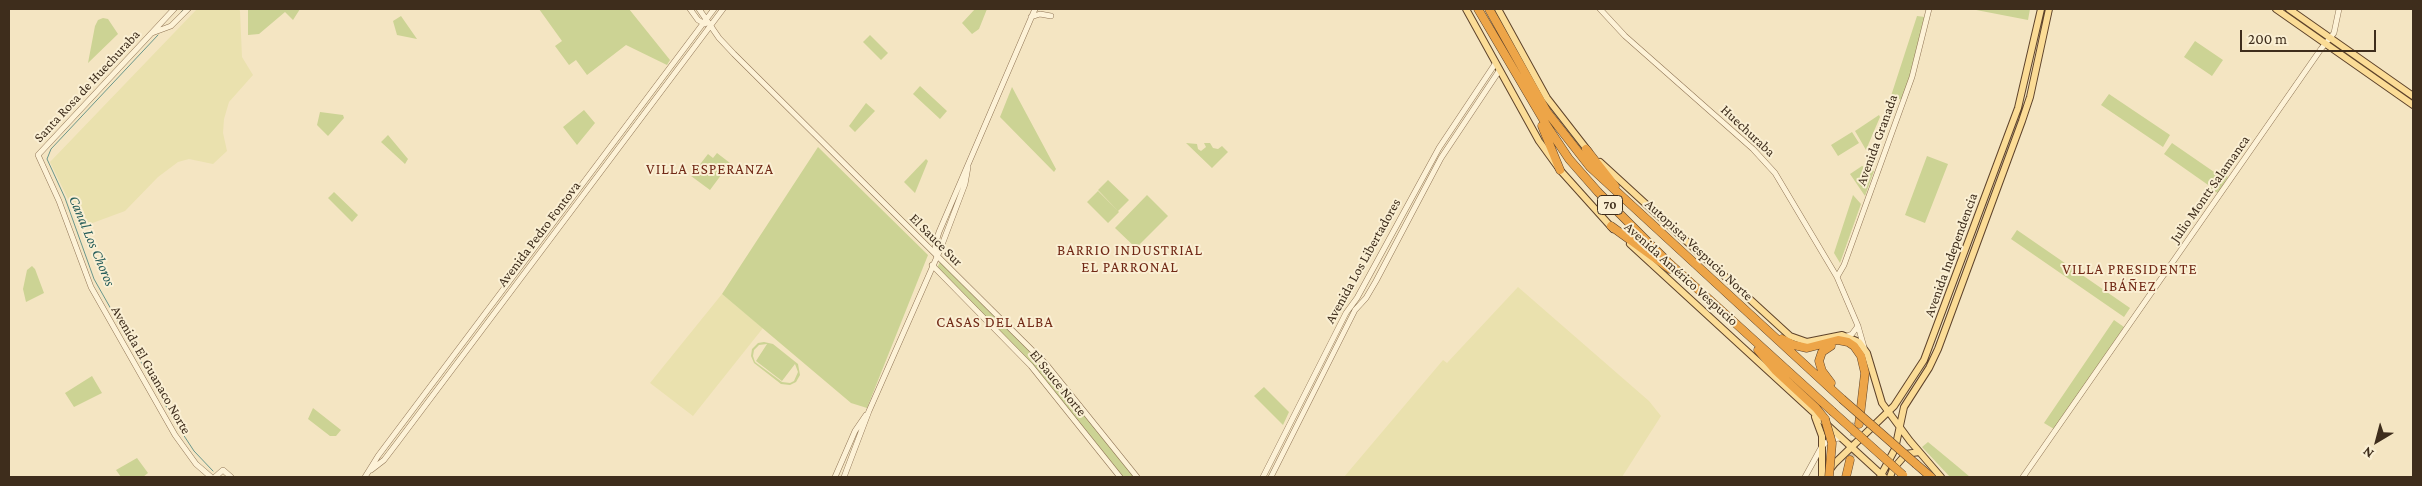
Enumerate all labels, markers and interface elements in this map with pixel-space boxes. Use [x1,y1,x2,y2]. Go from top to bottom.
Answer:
scale bar [2242,20,2378,52]
street label: Santa Rosa de Huechuraba [30,26,144,146]
text: 200 m [2248,31,2287,47]
street label: Avenida Granada [1853,92,1901,188]
street label: Huechuraba [1717,102,1779,160]
street label: Julio Montt Salamanca [2167,132,2253,246]
district label: VILLA ESPERANZA [644,160,776,178]
street label: Avenida Pedro Fontova [494,178,584,290]
street label: Avenida Independencia [1921,191,1981,319]
water label: Canal Los Choros [65,193,119,289]
street label: Avenida Los Libertadores [1322,195,1404,327]
road number: 70 [1598,196,1622,214]
street label: Autopista Vespucio Norte [1642,196,1756,304]
street label: El Sauce Sur [906,210,966,270]
street label: Avenida Américo Vespucio [1621,218,1741,330]
district label: BARRIO INDUSTRIAL EL PARRONAL [1055,241,1205,276]
district label: VILLA PRESIDENTE IBÁÑEZ [2060,260,2200,295]
street label: Avenida El Guanaco Norte [107,303,195,437]
district label: CASAS DEL ALBA [934,313,1056,331]
street label: El Sauce Norte [1026,346,1090,420]
north arrow [2352,416,2402,466]
text: N [2359,444,2377,462]

